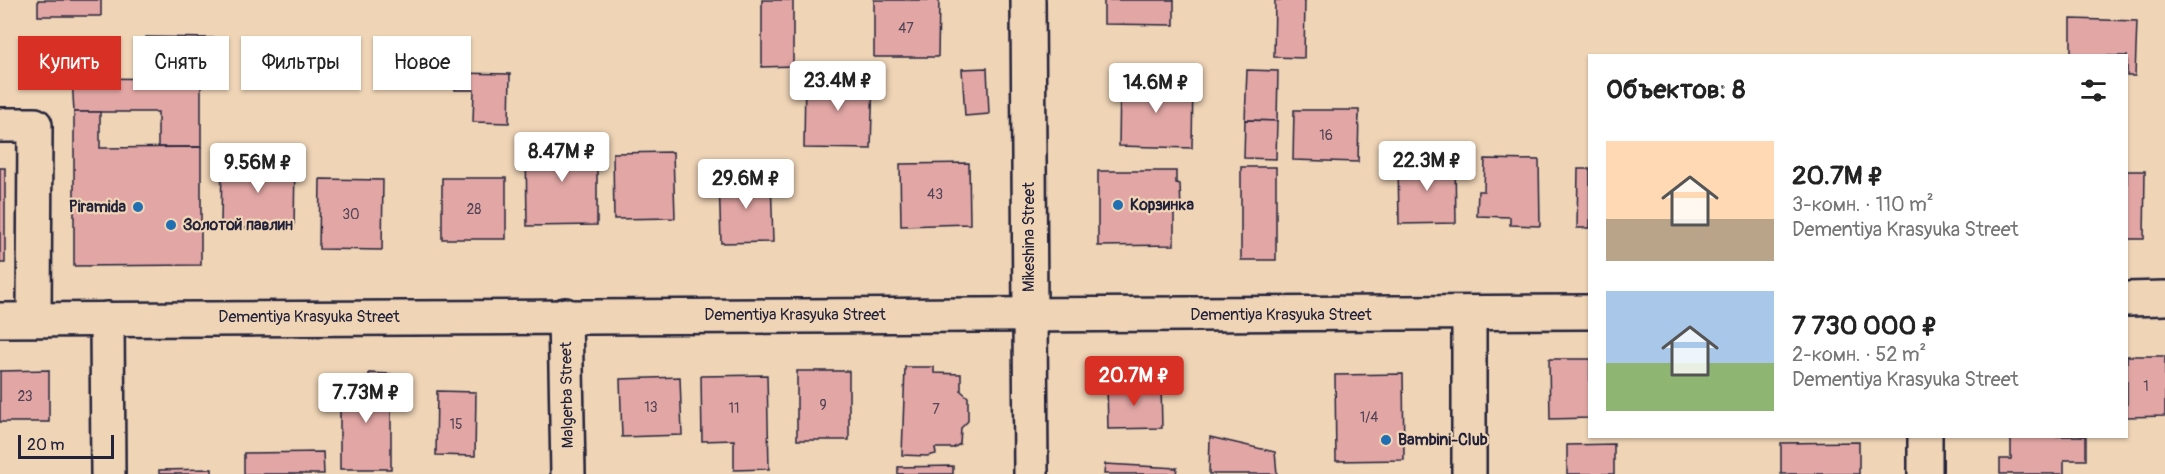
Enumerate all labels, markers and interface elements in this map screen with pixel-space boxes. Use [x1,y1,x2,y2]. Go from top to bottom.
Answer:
house number: 47 [898,20,914,37]
chip: Купить [18,36,121,90]
chip: Снять [133,36,229,90]
chip: Фильтры [241,36,361,90]
chip: Новое [373,36,471,90]
pin: 23.4M ₽ [783,61,893,112]
pin: 14.6M ₽ [1101,63,1211,114]
text: 23.4M ₽ [804,68,872,93]
text: 14.6M ₽ [1123,70,1189,95]
text: Объектов: 8 [1606,74,1745,106]
icon: filters [2077,74,2110,107]
house number: 16 [1319,127,1333,144]
pin: 8.47M ₽ [507,132,617,183]
text: 8.47M ₽ [528,139,596,164]
pin: 22.3M ₽ [1372,141,1482,192]
pin: 9.56M ₽ [203,143,313,194]
text: 22.3M ₽ [1393,148,1461,173]
text: 9.56M ₽ [224,150,292,175]
pin: 29.6M ₽ [691,159,801,210]
text: 20.7M ₽ [1792,160,1884,192]
icon: home [1654,165,1726,237]
text: 29.6M ₽ [712,166,780,191]
street label: Mikeshina Street [1019,182,1039,292]
house number: 43 [927,186,943,203]
text: 3-комн. · 110 m² [1792,192,1934,217]
place label: Корзинка [1130,195,1194,215]
place label: Piramida [69,197,127,217]
marker: Корзинка [1111,198,1125,212]
marker: Piramida [131,200,145,214]
house number: 28 [467,201,481,218]
house number: 30 [342,206,360,223]
place label: Золотой павлин [183,215,293,235]
text: Dementiya Krasyuka Street [1792,217,2019,242]
marker: Золотой павлин [164,218,178,232]
street label: Dementiya Krasyuka Street [704,305,886,325]
street label: Dementiya Krasyuka Street [1190,305,1372,325]
street label: Dementiya Krasyuka Street [218,307,400,327]
text: 7 730 000 ₽ [1792,310,1938,342]
icon: home [1654,315,1726,387]
street label: Malgerba Street [556,341,578,448]
text: 2-комн. · 52 m² [1792,342,1926,367]
pin: 20.7M ₽ [1079,356,1189,407]
text: 20.7M ₽ [1099,363,1169,388]
text: Dementiya Krasyuka Street [1792,367,2019,392]
pin: 7.73M ₽ [311,373,421,424]
house number: 1 [2143,378,2149,395]
text: 7.73M ₽ [332,380,400,405]
house number: 23 [17,388,33,405]
house number: 9 [819,397,827,414]
house number: 13 [644,399,658,416]
house number: 11 [729,400,739,417]
house number: 7 [932,401,940,418]
house number: 1/4 [1360,409,1378,426]
house number: 15 [449,416,463,433]
place label: Bambini-Club [1398,430,1488,450]
scale bar [18,432,114,460]
marker: Bambini-Club [1379,433,1393,447]
text: 20 m [27,435,65,455]

